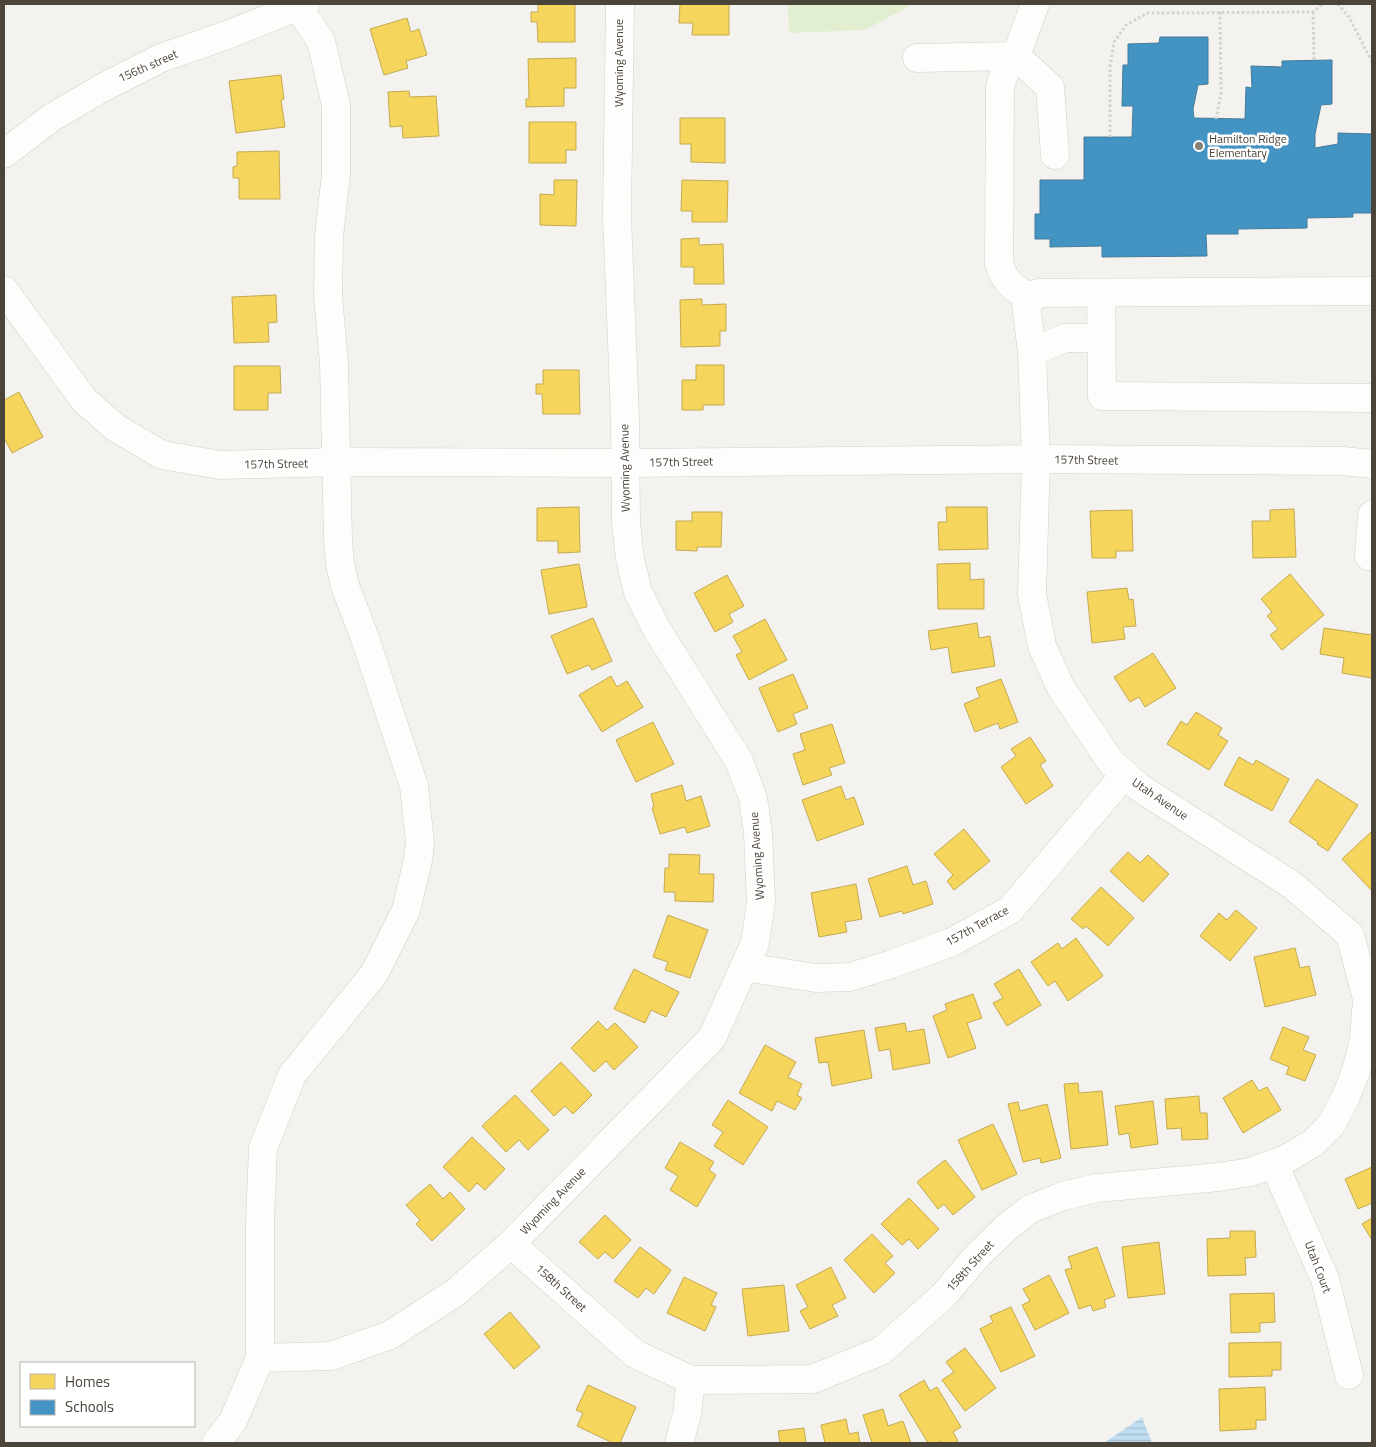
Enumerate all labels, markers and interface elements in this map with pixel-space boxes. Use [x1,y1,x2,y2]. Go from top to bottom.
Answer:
street label: Wyoming Avenue [609,19,628,107]
street label: 156th street [115,44,181,87]
place label: Hamilton Ridge Elementary [1209,129,1287,162]
marker: Hamilton Ridge Elementary [1193,140,1205,152]
street label: Wyoming Avenue [614,424,635,512]
street label: 157th Street [1054,449,1119,470]
street label: 157th Street [649,451,714,472]
street label: 157th Street [244,453,309,474]
street label: Utah Avenue [1128,773,1192,825]
street label: Wyoming Avenue [744,811,769,901]
street label: 157th Terrace [941,900,1012,951]
street label: Wyoming Avenue [515,1162,590,1239]
street label: 158th Street [941,1235,999,1296]
street label: Utah Court [1300,1238,1337,1296]
street label: 158th Street [531,1259,592,1317]
legend [20,1362,195,1427]
text: Homes [65,1370,110,1393]
text: Schools [65,1395,114,1418]

